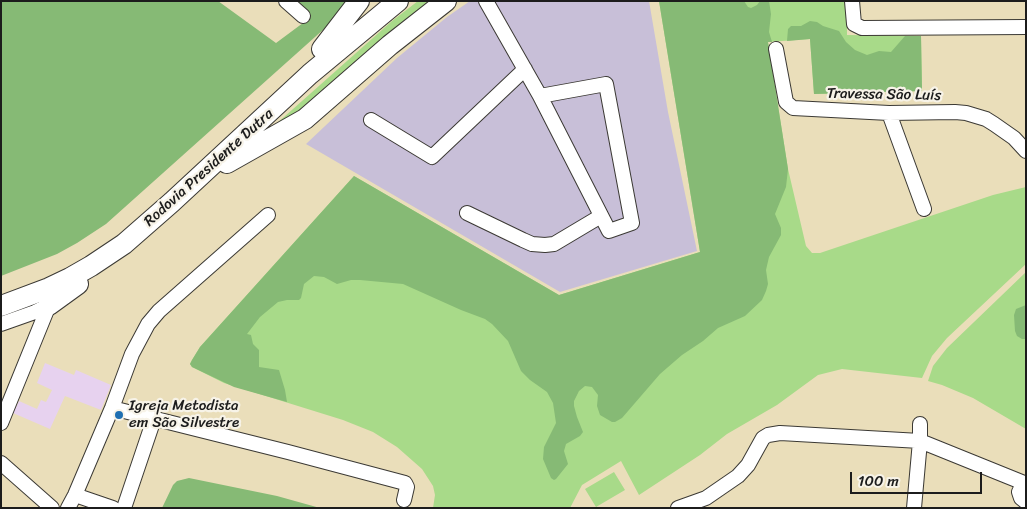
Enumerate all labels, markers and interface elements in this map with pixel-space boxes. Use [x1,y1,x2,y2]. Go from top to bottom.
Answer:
street label: Travessa São Luís [827,85,941,105]
street label: Rodovia Presidente Dutra [141,105,277,231]
place label: Igreja Metodista em São Silvestre [129,397,239,432]
marker: Igreja Metodista em São Silvestre [113,409,125,421]
scale bar [852,462,984,494]
text: 100 m [858,468,899,494]

